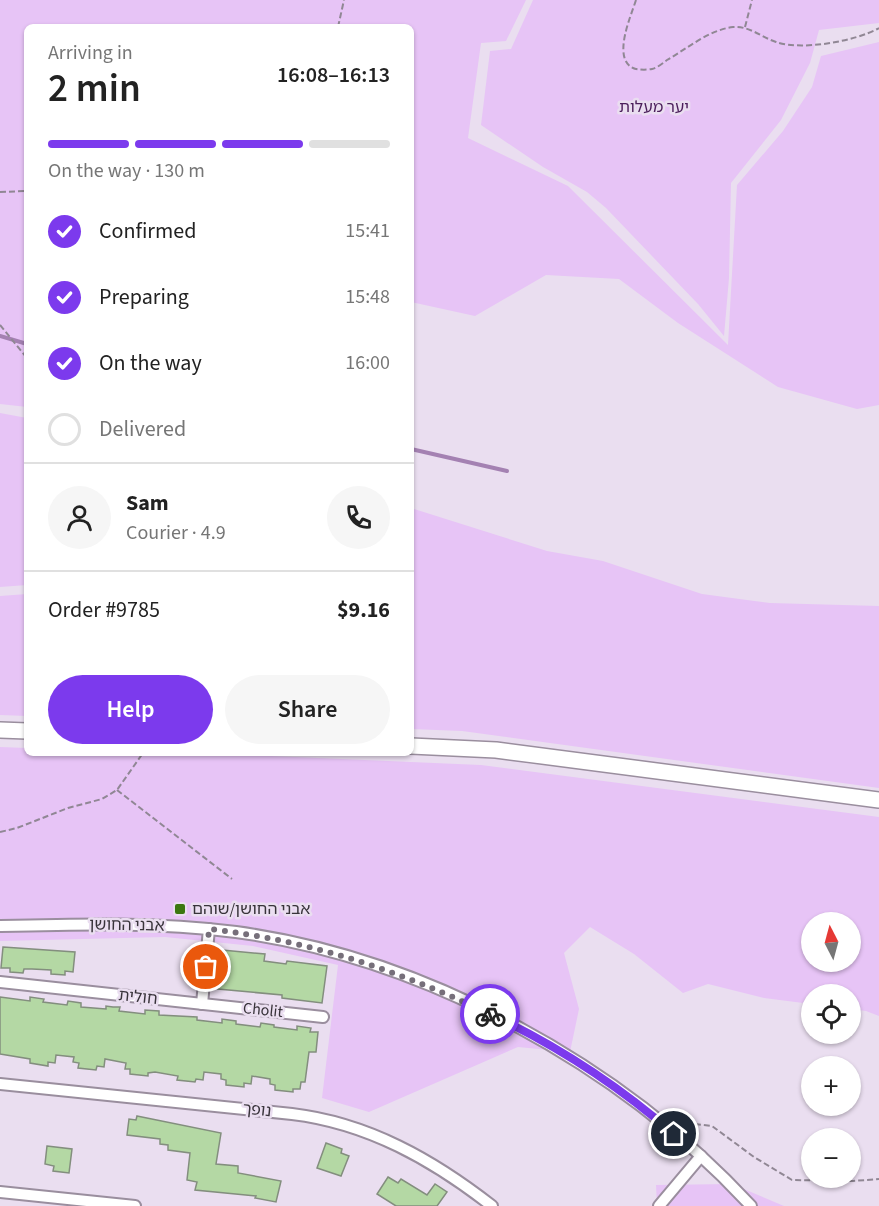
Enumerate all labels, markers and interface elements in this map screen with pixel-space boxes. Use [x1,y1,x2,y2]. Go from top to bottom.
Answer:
text: Arriving in [48,39,133,67]
text: 16:08–16:13 [277,59,390,91]
text: 2 min [48,61,141,117]
park label: יער מעלות [619,96,689,118]
text: On the way · 130 m [48,157,205,185]
icon: check [48,215,81,248]
text: Confirmed [99,215,196,247]
text: 15:41 [345,217,390,245]
icon: check [48,281,81,314]
text: Preparing [99,281,189,313]
text: 15:48 [345,283,390,311]
icon: check [48,347,81,380]
text: On the way [99,347,202,379]
text: 16:00 [345,349,390,377]
text: Delivered [99,413,186,445]
button: person [48,486,111,549]
button: phone [327,486,390,549]
text: Sam [126,487,169,519]
text: Courier · 4.9 [126,519,226,547]
text: Order #9785 [48,594,160,626]
text: $9.16 [337,594,390,626]
button: Help [48,675,213,744]
button: Share [225,675,390,744]
place label: אבני החושן/שוהם [192,898,310,920]
marker: אבני החושן/שוהם [173,902,187,916]
north arrow [801,912,861,972]
map controls [801,912,861,1188]
street label: אבני החושן [89,913,165,937]
pin [180,941,231,992]
icon: bag [189,950,222,983]
street label: חולית [117,984,159,1010]
courier [460,984,520,1044]
button: locate [801,984,861,1044]
street label: Cholit [242,997,285,1023]
icon: bike [474,998,507,1031]
button: + [801,1056,861,1116]
street label: נופך [242,1098,272,1122]
pin [648,1108,699,1159]
icon: home [657,1117,690,1150]
button: − [801,1128,861,1188]

